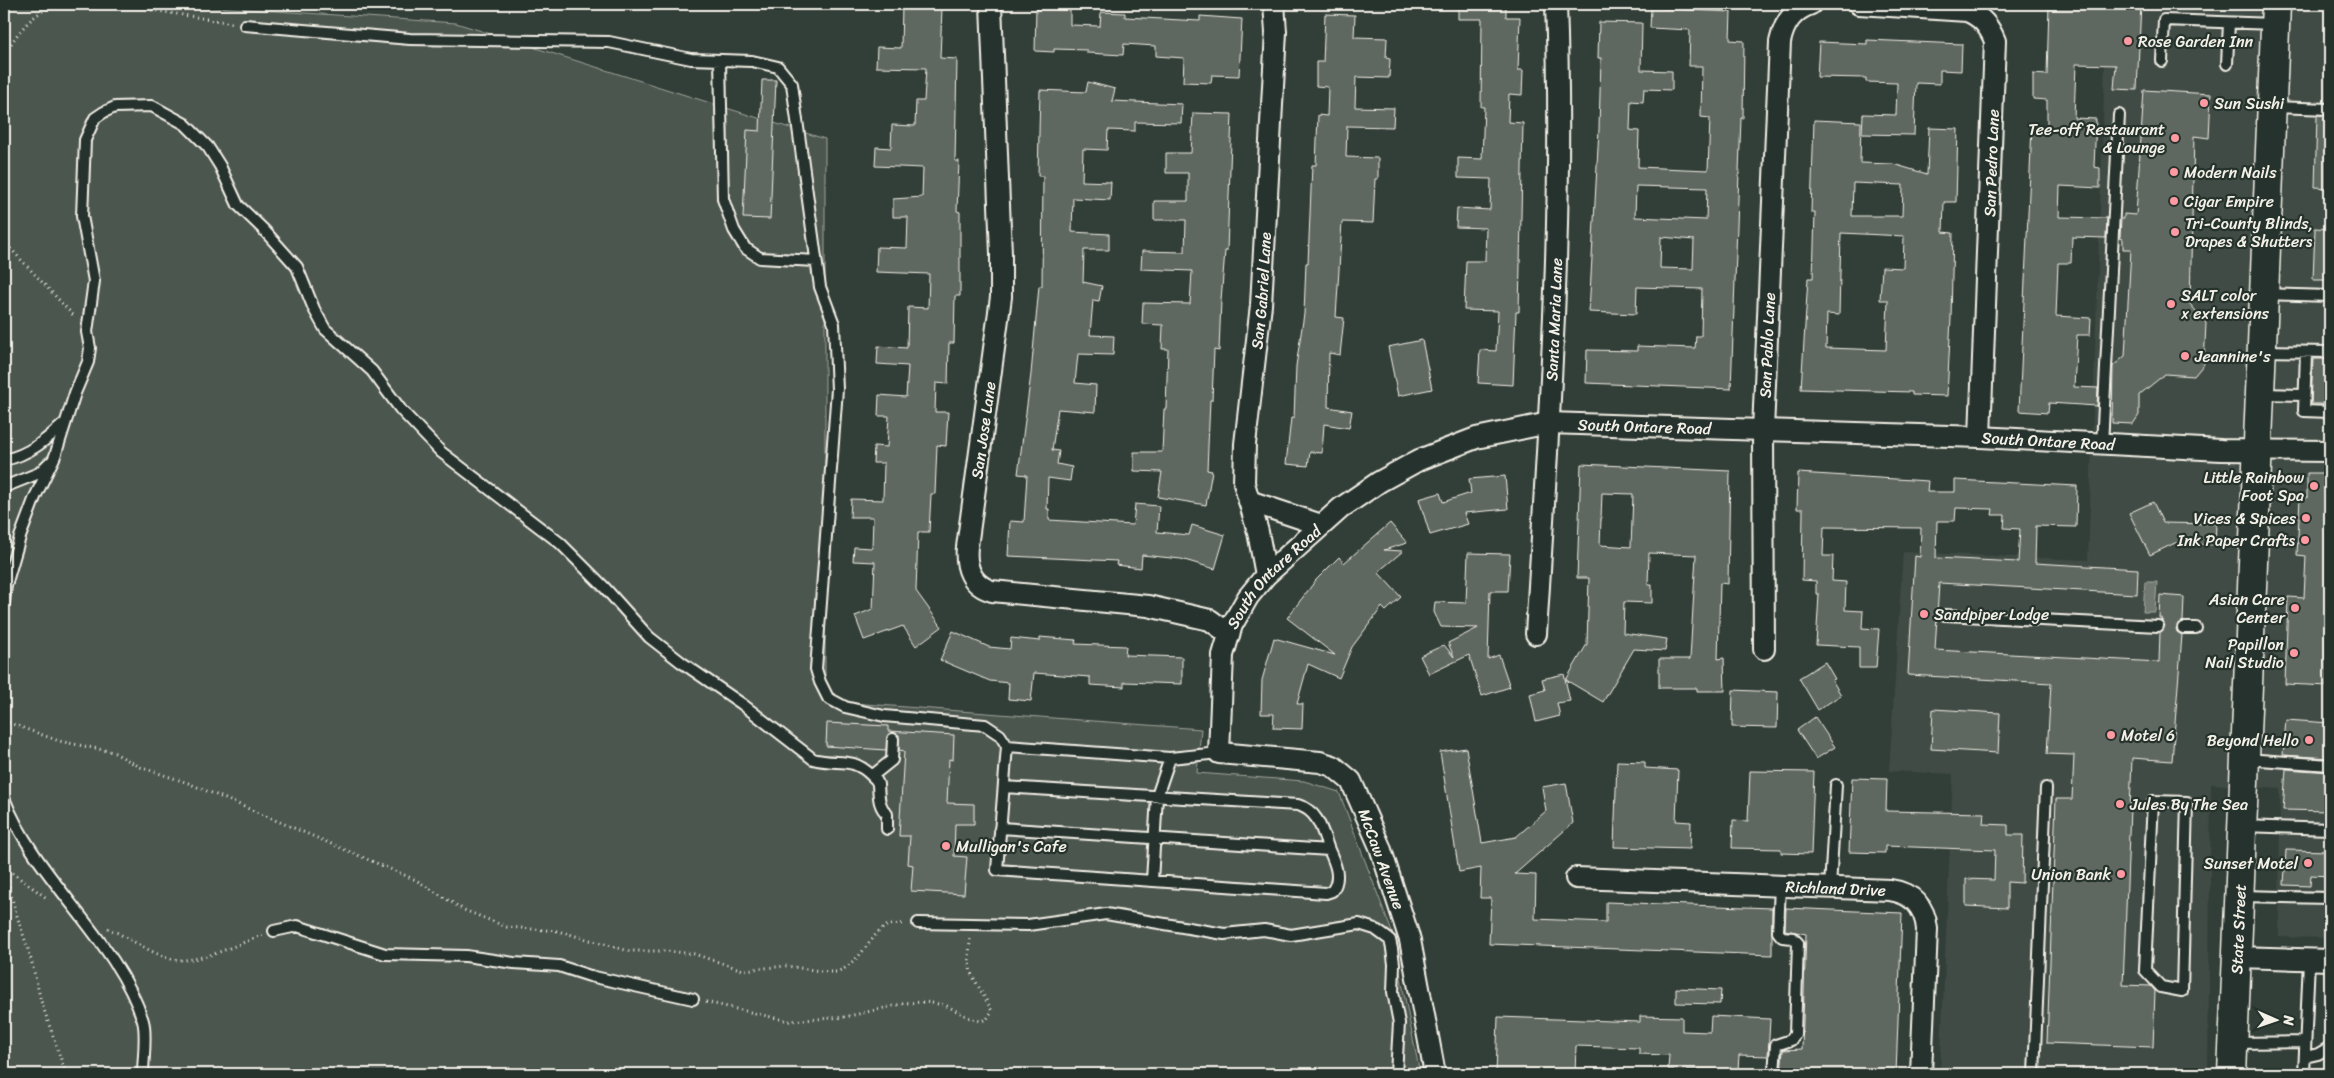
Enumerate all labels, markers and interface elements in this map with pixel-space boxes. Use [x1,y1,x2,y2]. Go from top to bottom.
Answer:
place label: Rose Garden Inn [2138,27,2254,56]
marker: Rose Garden Inn [2122,35,2134,47]
place label: Sun Sushi [2214,89,2285,118]
marker: Sun Sushi [2198,97,2210,109]
street label: San Pedro Lane [1975,109,2008,217]
place label: Tee-off Restaurant & Lounge [2028,115,2165,162]
marker: Tee-off Restaurant & Lounge [2169,132,2181,144]
place label: Modern Nails [2184,158,2277,187]
marker: Modern Nails [2168,166,2180,178]
place label: Cigar Empire [2184,187,2274,216]
marker: Cigar Empire [2168,195,2180,207]
place label: Tri-County Blinds, Drapes & Shutters [2185,209,2313,256]
marker: Tri-County Blinds, Drapes & Shutters [2169,226,2181,238]
street label: San Gabriel Lane [1242,231,1280,351]
street label: Santa Maria Lane [1537,258,1571,382]
place label: SALT color x extensions [2181,281,2270,328]
street label: San Pablo Lane [1750,292,1784,399]
marker: SALT color x extensions [2165,298,2177,310]
place label: Jeannine's [2194,342,2271,371]
marker: Jeannine's [2179,350,2191,362]
street label: San Jose Lane [962,379,1005,481]
street label: South Ontare Road [1577,410,1713,443]
street label: South Ontare Road [1981,423,2117,459]
place label: Little Rainbow Foot Spa [2204,463,2305,510]
marker: Little Rainbow Foot Spa [2308,480,2320,492]
place label: Vices & Spices [2194,504,2297,533]
marker: Vices & Spices [2300,512,2312,524]
street label: South Ontare Road [1218,517,1329,635]
place label: Ink Paper Crafts [2177,526,2295,555]
marker: Ink Paper Crafts [2299,534,2311,546]
place label: Asian Care Center [2208,585,2286,632]
place label: Sandpiper Lodge [1934,600,2049,629]
marker: Asian Care Center [2289,602,2301,614]
marker: Sandpiper Lodge [1918,608,1930,620]
place label: Papillon Nail Studio [2205,630,2284,677]
marker: Papillon Nail Studio [2288,647,2300,659]
place label: Motel 6 [2121,721,2175,750]
place label: Beyond Hello [2207,726,2299,755]
marker: Motel 6 [2105,729,2117,741]
marker: Beyond Hello [2303,734,2315,746]
place label: Jules By The Sea [2129,790,2248,819]
marker: Jules By The Sea [2114,798,2126,810]
street label: McCaw Avenue [1350,804,1413,914]
place label: Mulligan's Cafe [956,832,1067,861]
marker: Mulligan's Cafe [940,840,952,852]
place label: Sunset Motel [2204,849,2298,878]
marker: Sunset Motel [2302,857,2314,869]
place label: Union Bank [2031,860,2112,889]
marker: Union Bank [2115,868,2127,880]
street label: Richland Drive [1785,872,1887,905]
street label: State Street [2222,883,2255,975]
north arrow [2252,996,2302,1046]
text: N [2276,1014,2301,1026]

